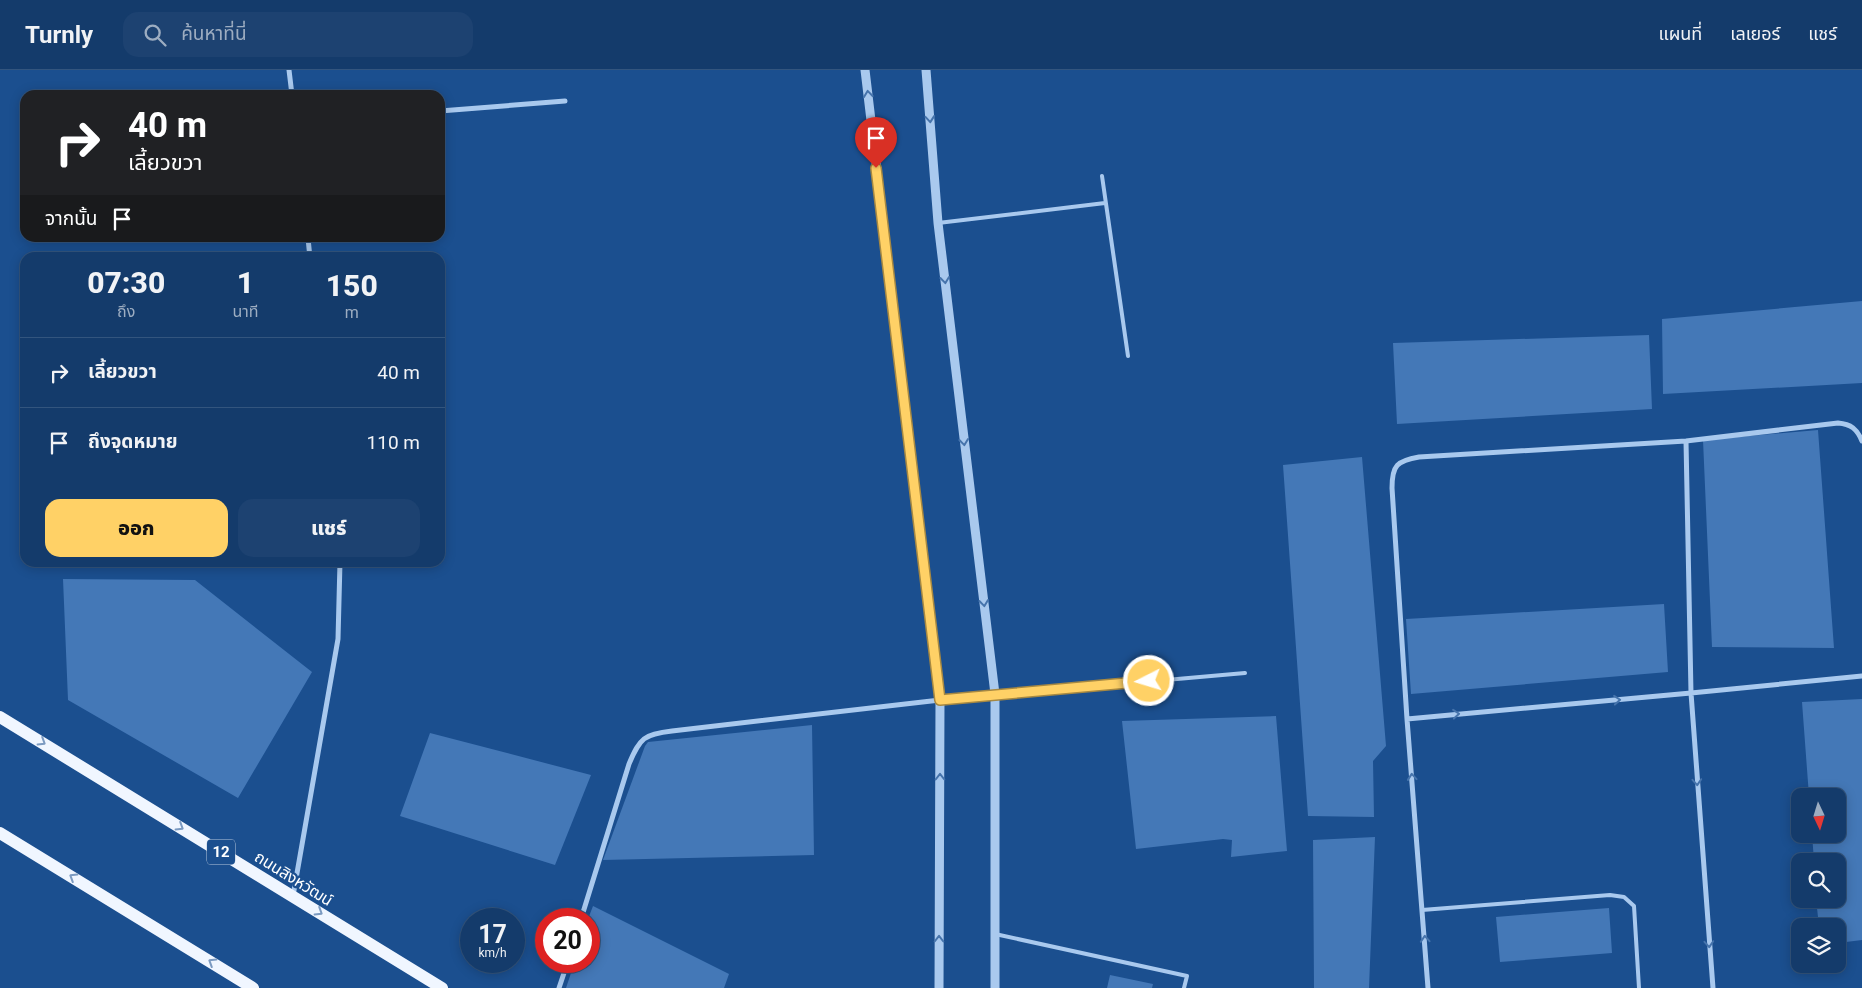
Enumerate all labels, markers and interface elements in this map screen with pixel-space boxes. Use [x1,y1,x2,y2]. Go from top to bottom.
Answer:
search box [123,12,473,57]
text: Turnly [25,21,93,49]
icon: search [141,21,169,49]
text: ค้นหาที่นี่ [181,22,247,45]
text: แผนที่ [1658,23,1702,44]
text: เลเยอร์ [1730,23,1780,44]
text: แชร์ [1808,23,1837,44]
one-way arrow [863,89,873,98]
text: 40 m [128,105,207,146]
icon: right [45,110,110,175]
one-way arrow [924,115,935,123]
pin [855,117,897,168]
icon: arrive [862,124,890,152]
text: เลี้ยวขวา [128,150,203,175]
icon: arrive [108,205,136,233]
text: จากนั้น [45,207,98,230]
text: 07:30 [87,265,165,300]
text: 1 [237,265,254,300]
text: 150 [326,268,378,303]
one-way arrow [939,277,950,285]
text: ถึง [117,302,135,321]
text: นาที [232,302,259,321]
text: m [345,303,359,322]
icon: right [45,359,73,387]
text: เลี้ยวขวา [88,360,157,383]
text: 40 m [377,361,420,384]
icon: arrive [45,429,73,457]
text: ถึงจุดหมาย [88,430,178,453]
text: 110 m [367,431,420,454]
one-way arrow [958,438,969,446]
button: ออก [45,499,228,557]
button: แชร์ [238,499,420,557]
one-way arrow [978,599,989,607]
position arrow [1122,654,1174,706]
one-way arrow [1614,694,1622,705]
one-way arrow [1452,709,1460,720]
one-way arrow [36,736,45,746]
one-way arrow [935,773,945,780]
one-way arrow [1406,773,1417,781]
one-way arrow [1692,778,1703,786]
north arrow [1791,788,1846,842]
map controls [1791,788,1846,973]
one-way arrow [175,821,184,831]
road number: 12 [207,840,235,864]
street label: ถนนสิงหวัฒน์ [251,847,336,910]
button: search [1791,853,1846,908]
one-way arrow [70,874,79,884]
one-way arrow [313,906,322,915]
speed limit sign: 20 [535,908,600,973]
button: layers [1791,918,1846,973]
text: 17 [478,920,507,949]
one-way arrow [934,935,944,943]
one-way arrow [1419,935,1430,943]
one-way arrow [1704,940,1715,948]
text: km/h [478,946,507,960]
one-way arrow [208,959,217,969]

